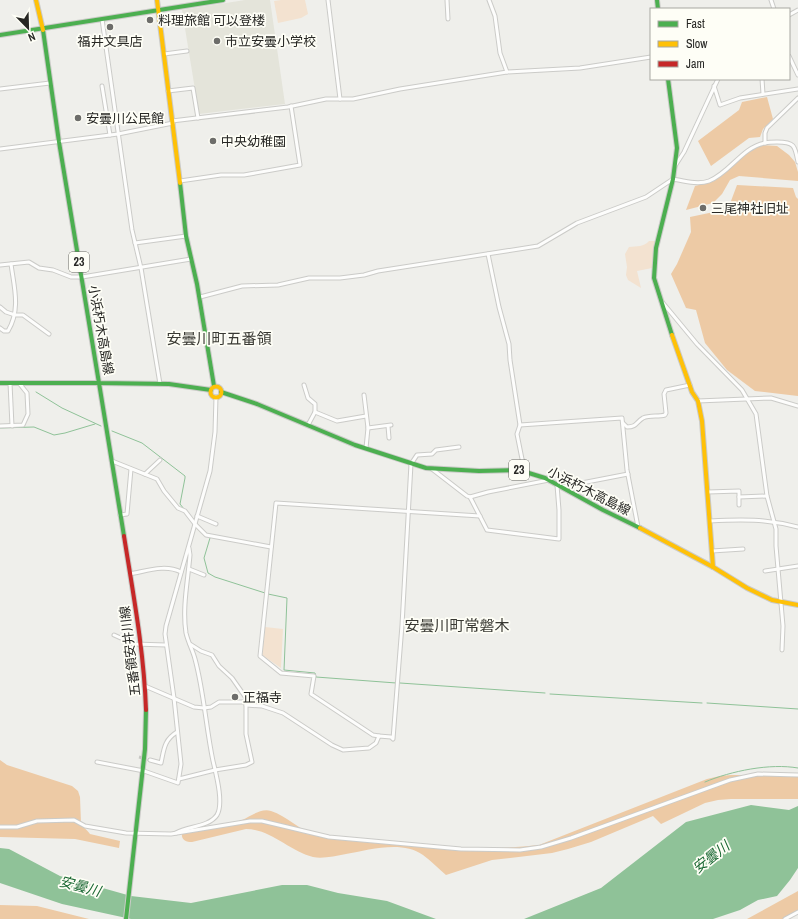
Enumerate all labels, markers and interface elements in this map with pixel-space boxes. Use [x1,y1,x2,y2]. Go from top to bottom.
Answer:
north arrow [8,8,48,48]
legend [650,8,790,80]
place label: 料理旅館 可以登楼 [158,12,265,29]
marker: 料理旅館 可以登楼 [145,15,155,25]
text: Fast [686,16,705,32]
marker: 福井文具店 [105,22,115,32]
text: N [26,29,38,45]
place label: 福井文具店 [77,33,143,50]
place label: 市立安曇小学校 [225,33,316,50]
marker: 市立安曇小学校 [212,36,222,46]
text: Slow [686,36,708,52]
text: Jam [686,56,705,72]
place label: 安曇川公民館 [86,110,164,127]
marker: 安曇川公民館 [73,113,83,123]
place label: 中央幼稚園 [221,133,286,150]
marker: 中央幼稚園 [208,136,218,146]
place label: 三尾神社旧址 [711,200,789,217]
marker: 三尾神社旧址 [698,203,708,213]
road number: 23 [69,252,89,272]
street label: 小浜朽木高島線 [85,284,117,376]
district label: 安曇川町五番領 [166,328,272,349]
road number: 23 [509,460,529,480]
street label: 小浜朽木高島線 [545,463,633,519]
street label: 五番領安井川線 [116,605,144,697]
district label: 安曇川町常磐木 [404,615,510,636]
place label: 正福寺 [243,689,282,706]
marker: 正福寺 [230,692,240,702]
water label: 安曇川 [689,836,735,877]
water label: 安曇川 [57,872,105,901]

